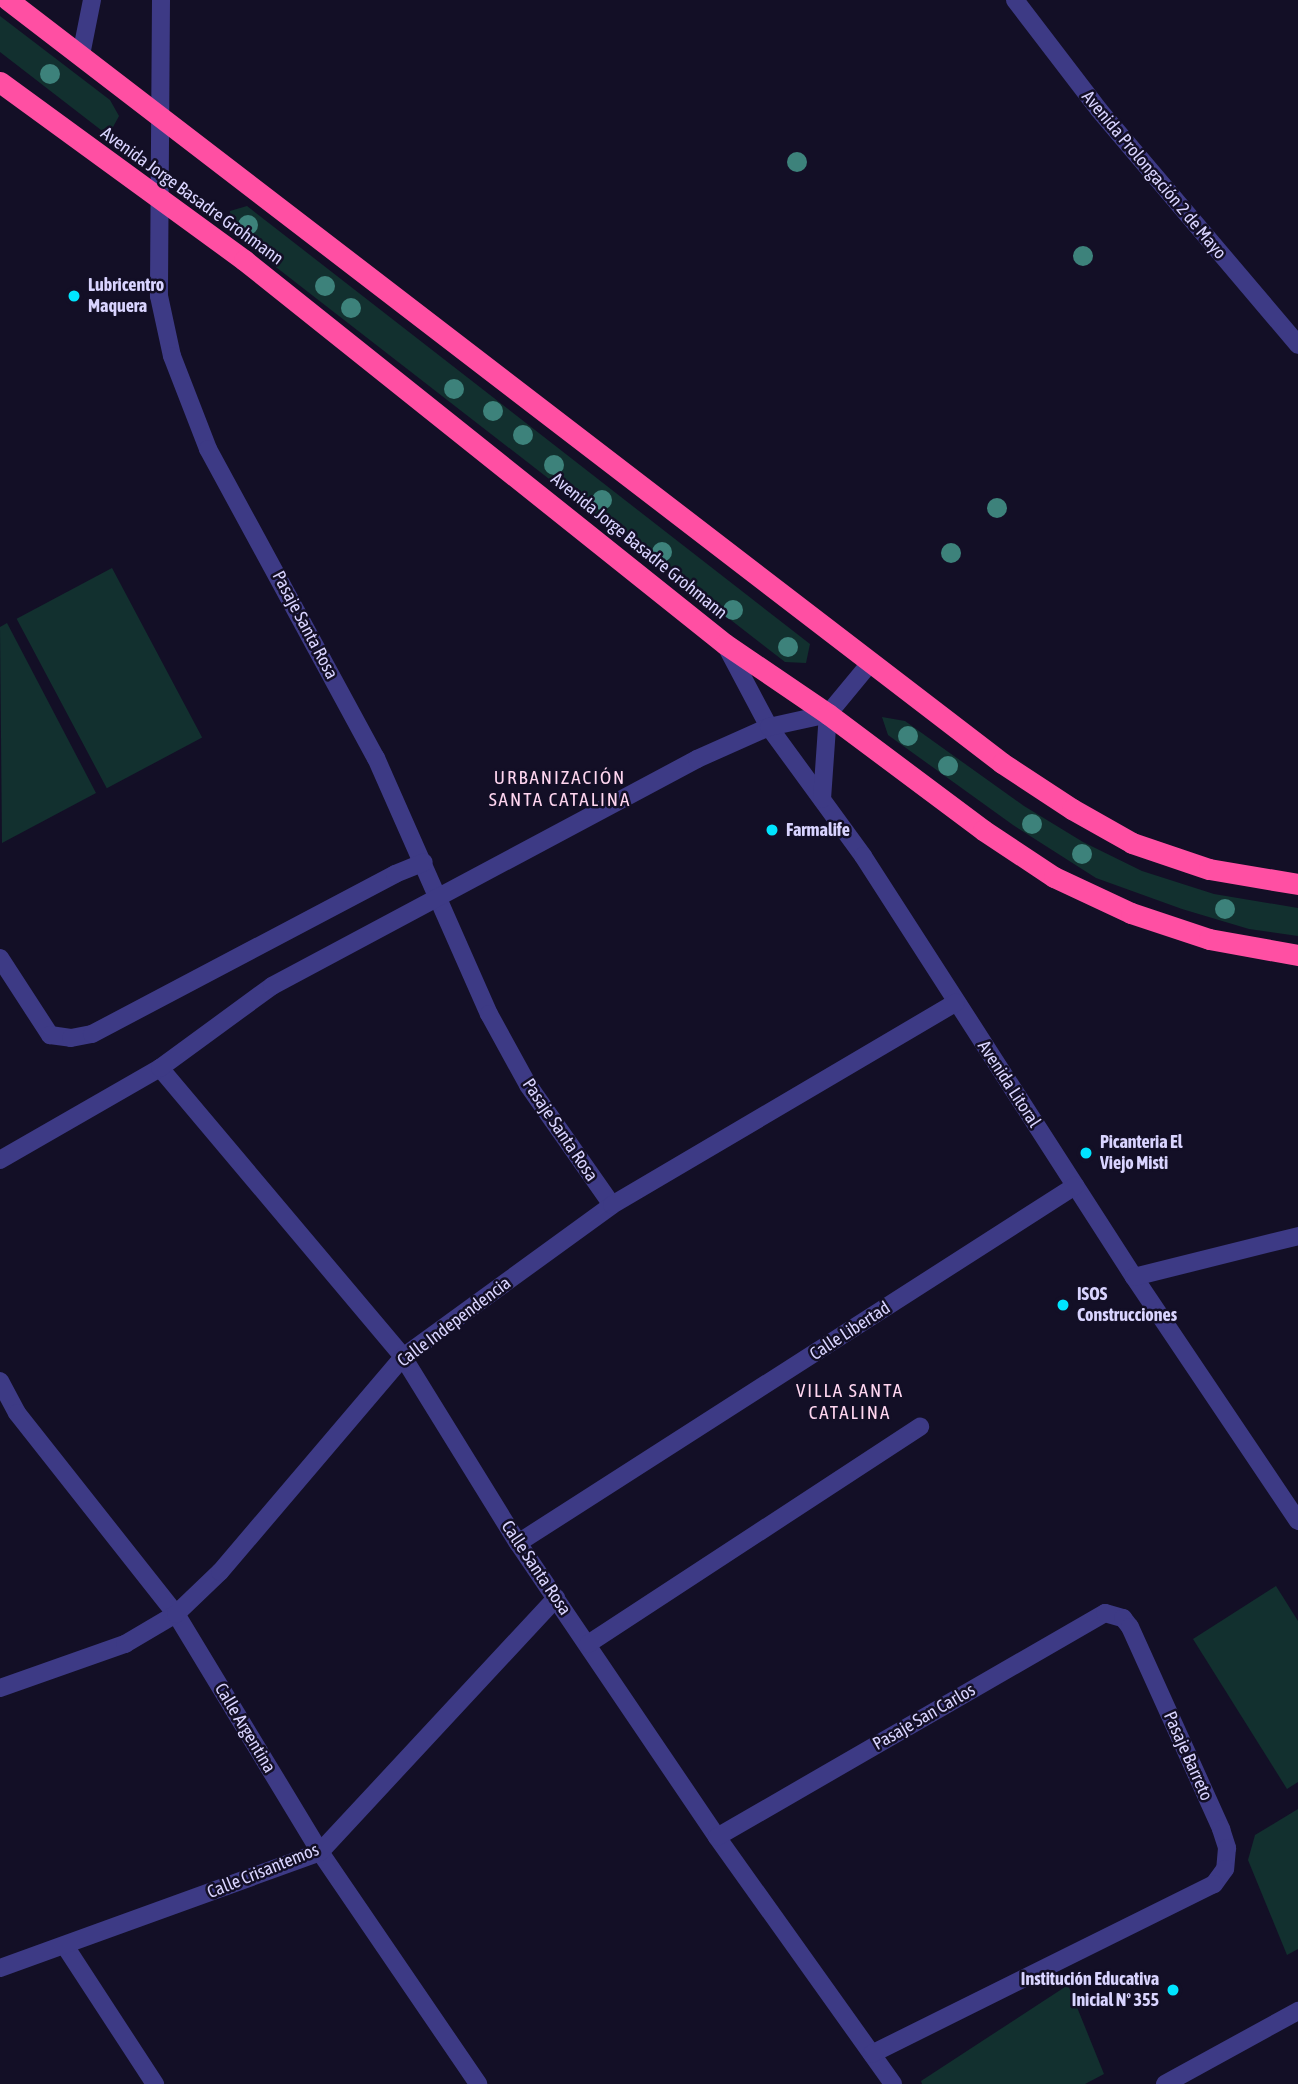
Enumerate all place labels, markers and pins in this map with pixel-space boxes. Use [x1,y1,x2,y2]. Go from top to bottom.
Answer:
place label: Lubricentro Maquera [88,275,164,318]
marker: Lubricentro Maquera [66,288,82,304]
place label: Farmalife [786,819,850,841]
marker: Farmalife [764,822,780,838]
place label: Picanteria El Viejo Misti [1100,1132,1182,1174]
marker: Picanteria El Viejo Misti [1078,1145,1094,1161]
place label: ISOS Construcciones [1077,1284,1177,1326]
marker: ISOS Construcciones [1055,1297,1071,1313]
place label: Institución Educativa Inicial Nº 355 [1021,1969,1159,2011]
marker: Institución Educativa Inicial Nº 355 [1165,1982,1181,1998]

